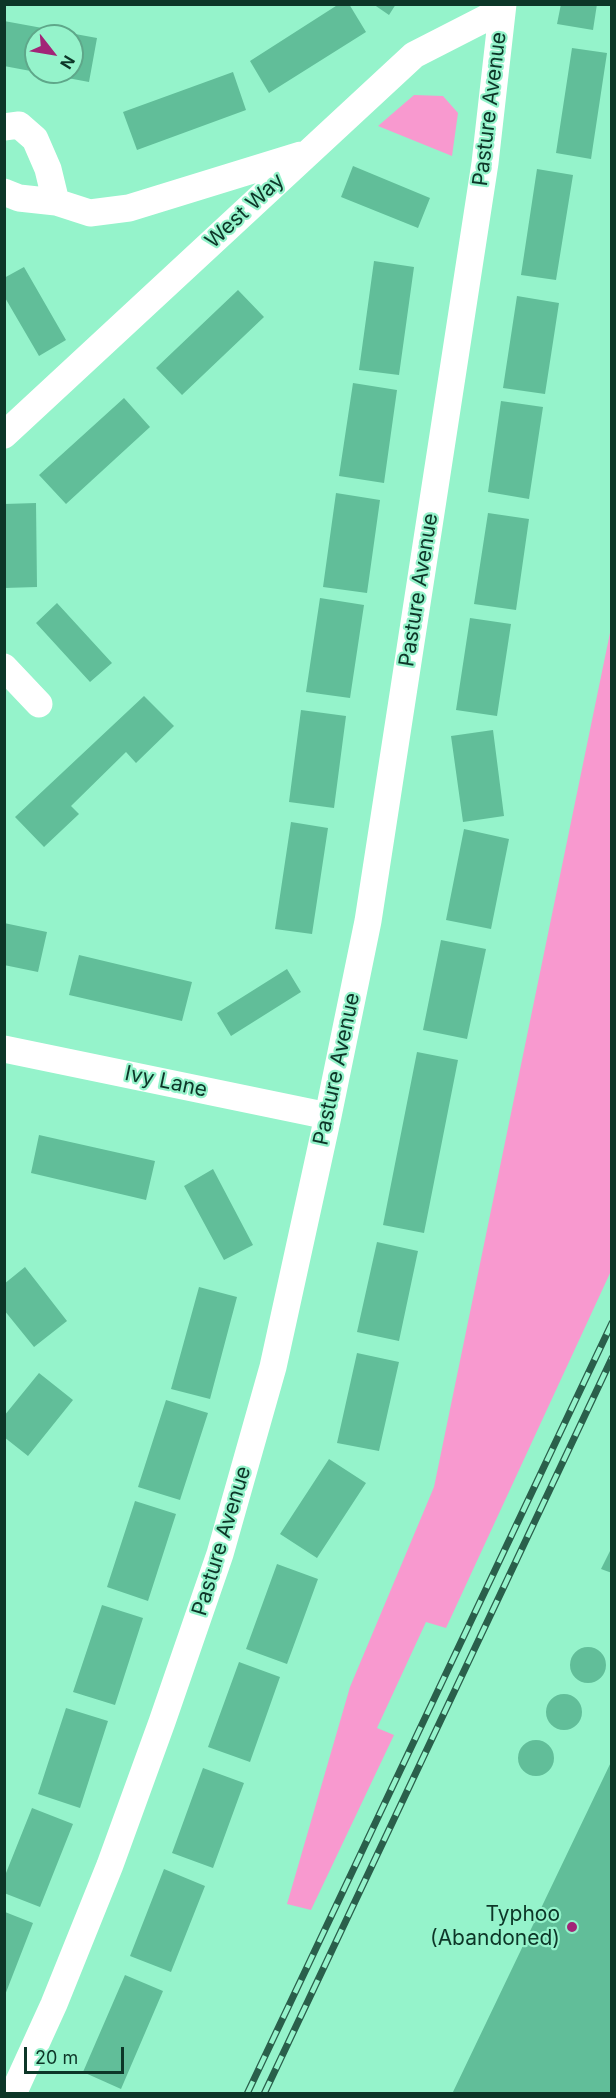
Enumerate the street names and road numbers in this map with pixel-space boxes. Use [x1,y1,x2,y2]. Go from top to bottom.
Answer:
street label: Pasture Avenue [468,31,512,187]
street label: West Way [200,168,290,254]
street label: Pasture Avenue [394,511,444,669]
street label: Pasture Avenue [309,991,365,1147]
street label: Ivy Lane [123,1061,209,1103]
street label: Pasture Avenue [187,1463,257,1619]

